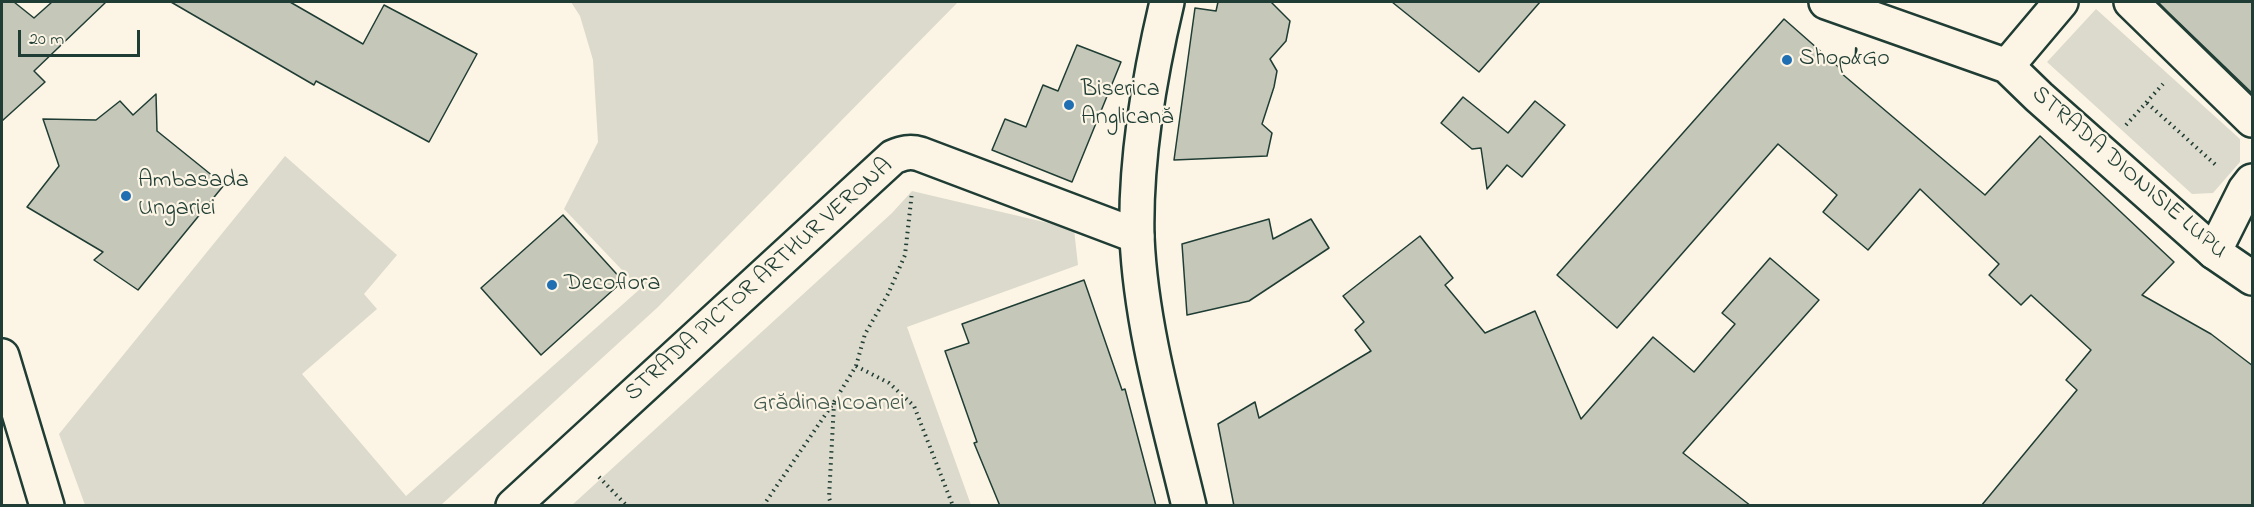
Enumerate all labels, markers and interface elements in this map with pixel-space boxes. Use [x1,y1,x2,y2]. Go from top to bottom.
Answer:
scale bar [21,18,142,56]
text: 20 m [29,27,64,53]
place label: Shop&Go [1799,46,1890,74]
marker: Shop&Go [1780,53,1794,67]
place label: Biserica Anglicană [1081,77,1173,133]
street label: STRADA DIONISIE LUPU [2024,81,2232,267]
marker: Biserica Anglicană [1062,98,1076,112]
street label: STRADA PICTOR ARTHUR VERONA [620,153,900,409]
place label: Ambasada Ungariei [138,168,249,224]
marker: Ambasada Ungariei [119,189,133,203]
place label: Decoflora [564,271,660,299]
marker: Decoflora [545,278,559,292]
park label: Grădina Icoanei [753,391,905,419]

